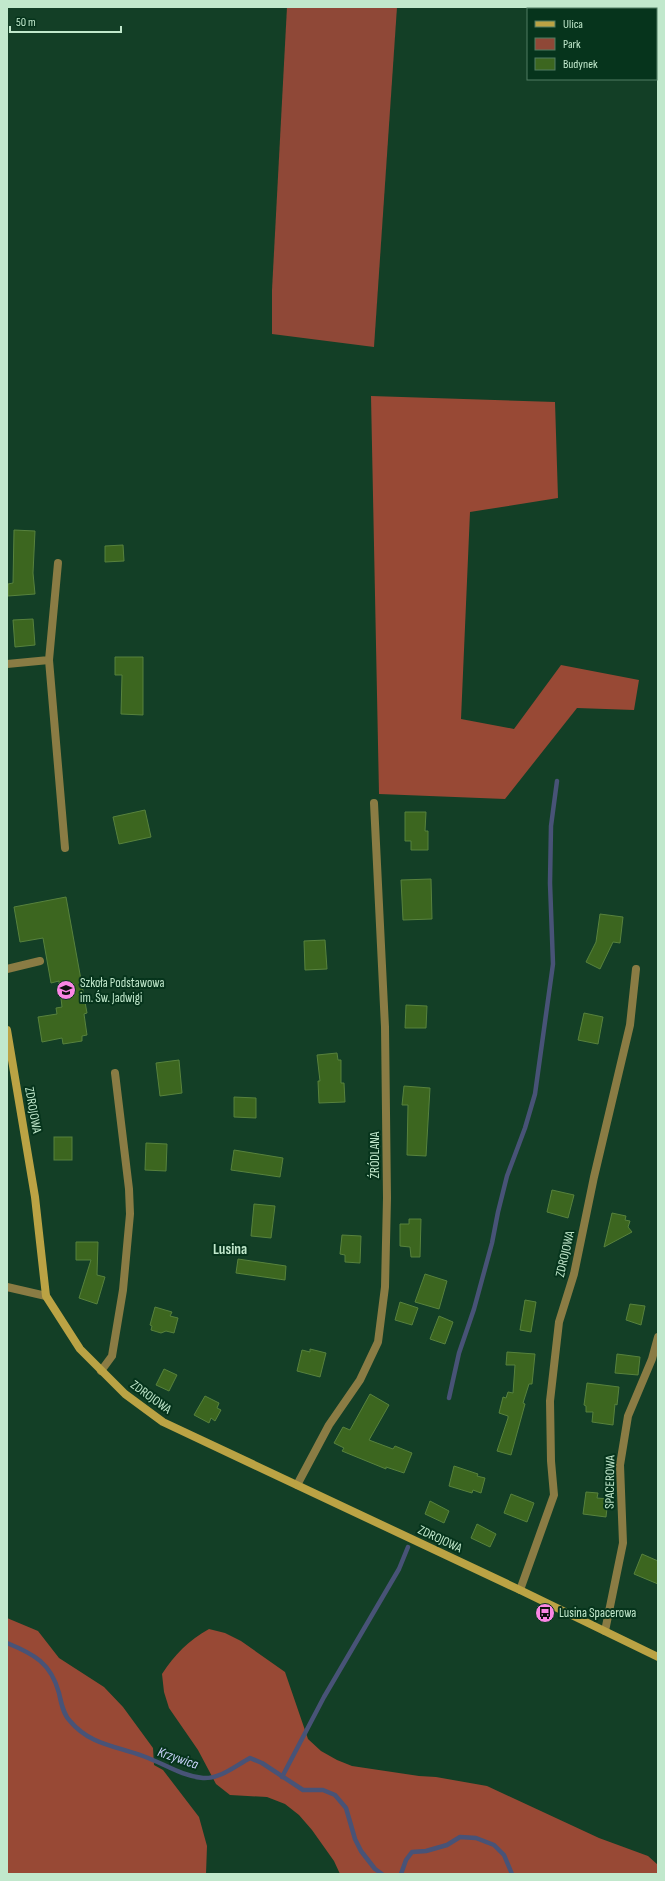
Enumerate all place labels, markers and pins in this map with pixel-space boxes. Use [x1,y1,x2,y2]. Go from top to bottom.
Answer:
place label: Szkoła Podstawowa im. Św. Jadwigi [80,975,164,1006]
school or university icon: Szkoła Podstawowa im. Św. Jadwigi [55,979,77,1001]
bus stop icon: Lusina Spacerowa [534,1602,556,1624]
place label: Lusina Spacerowa [559,1605,636,1621]

